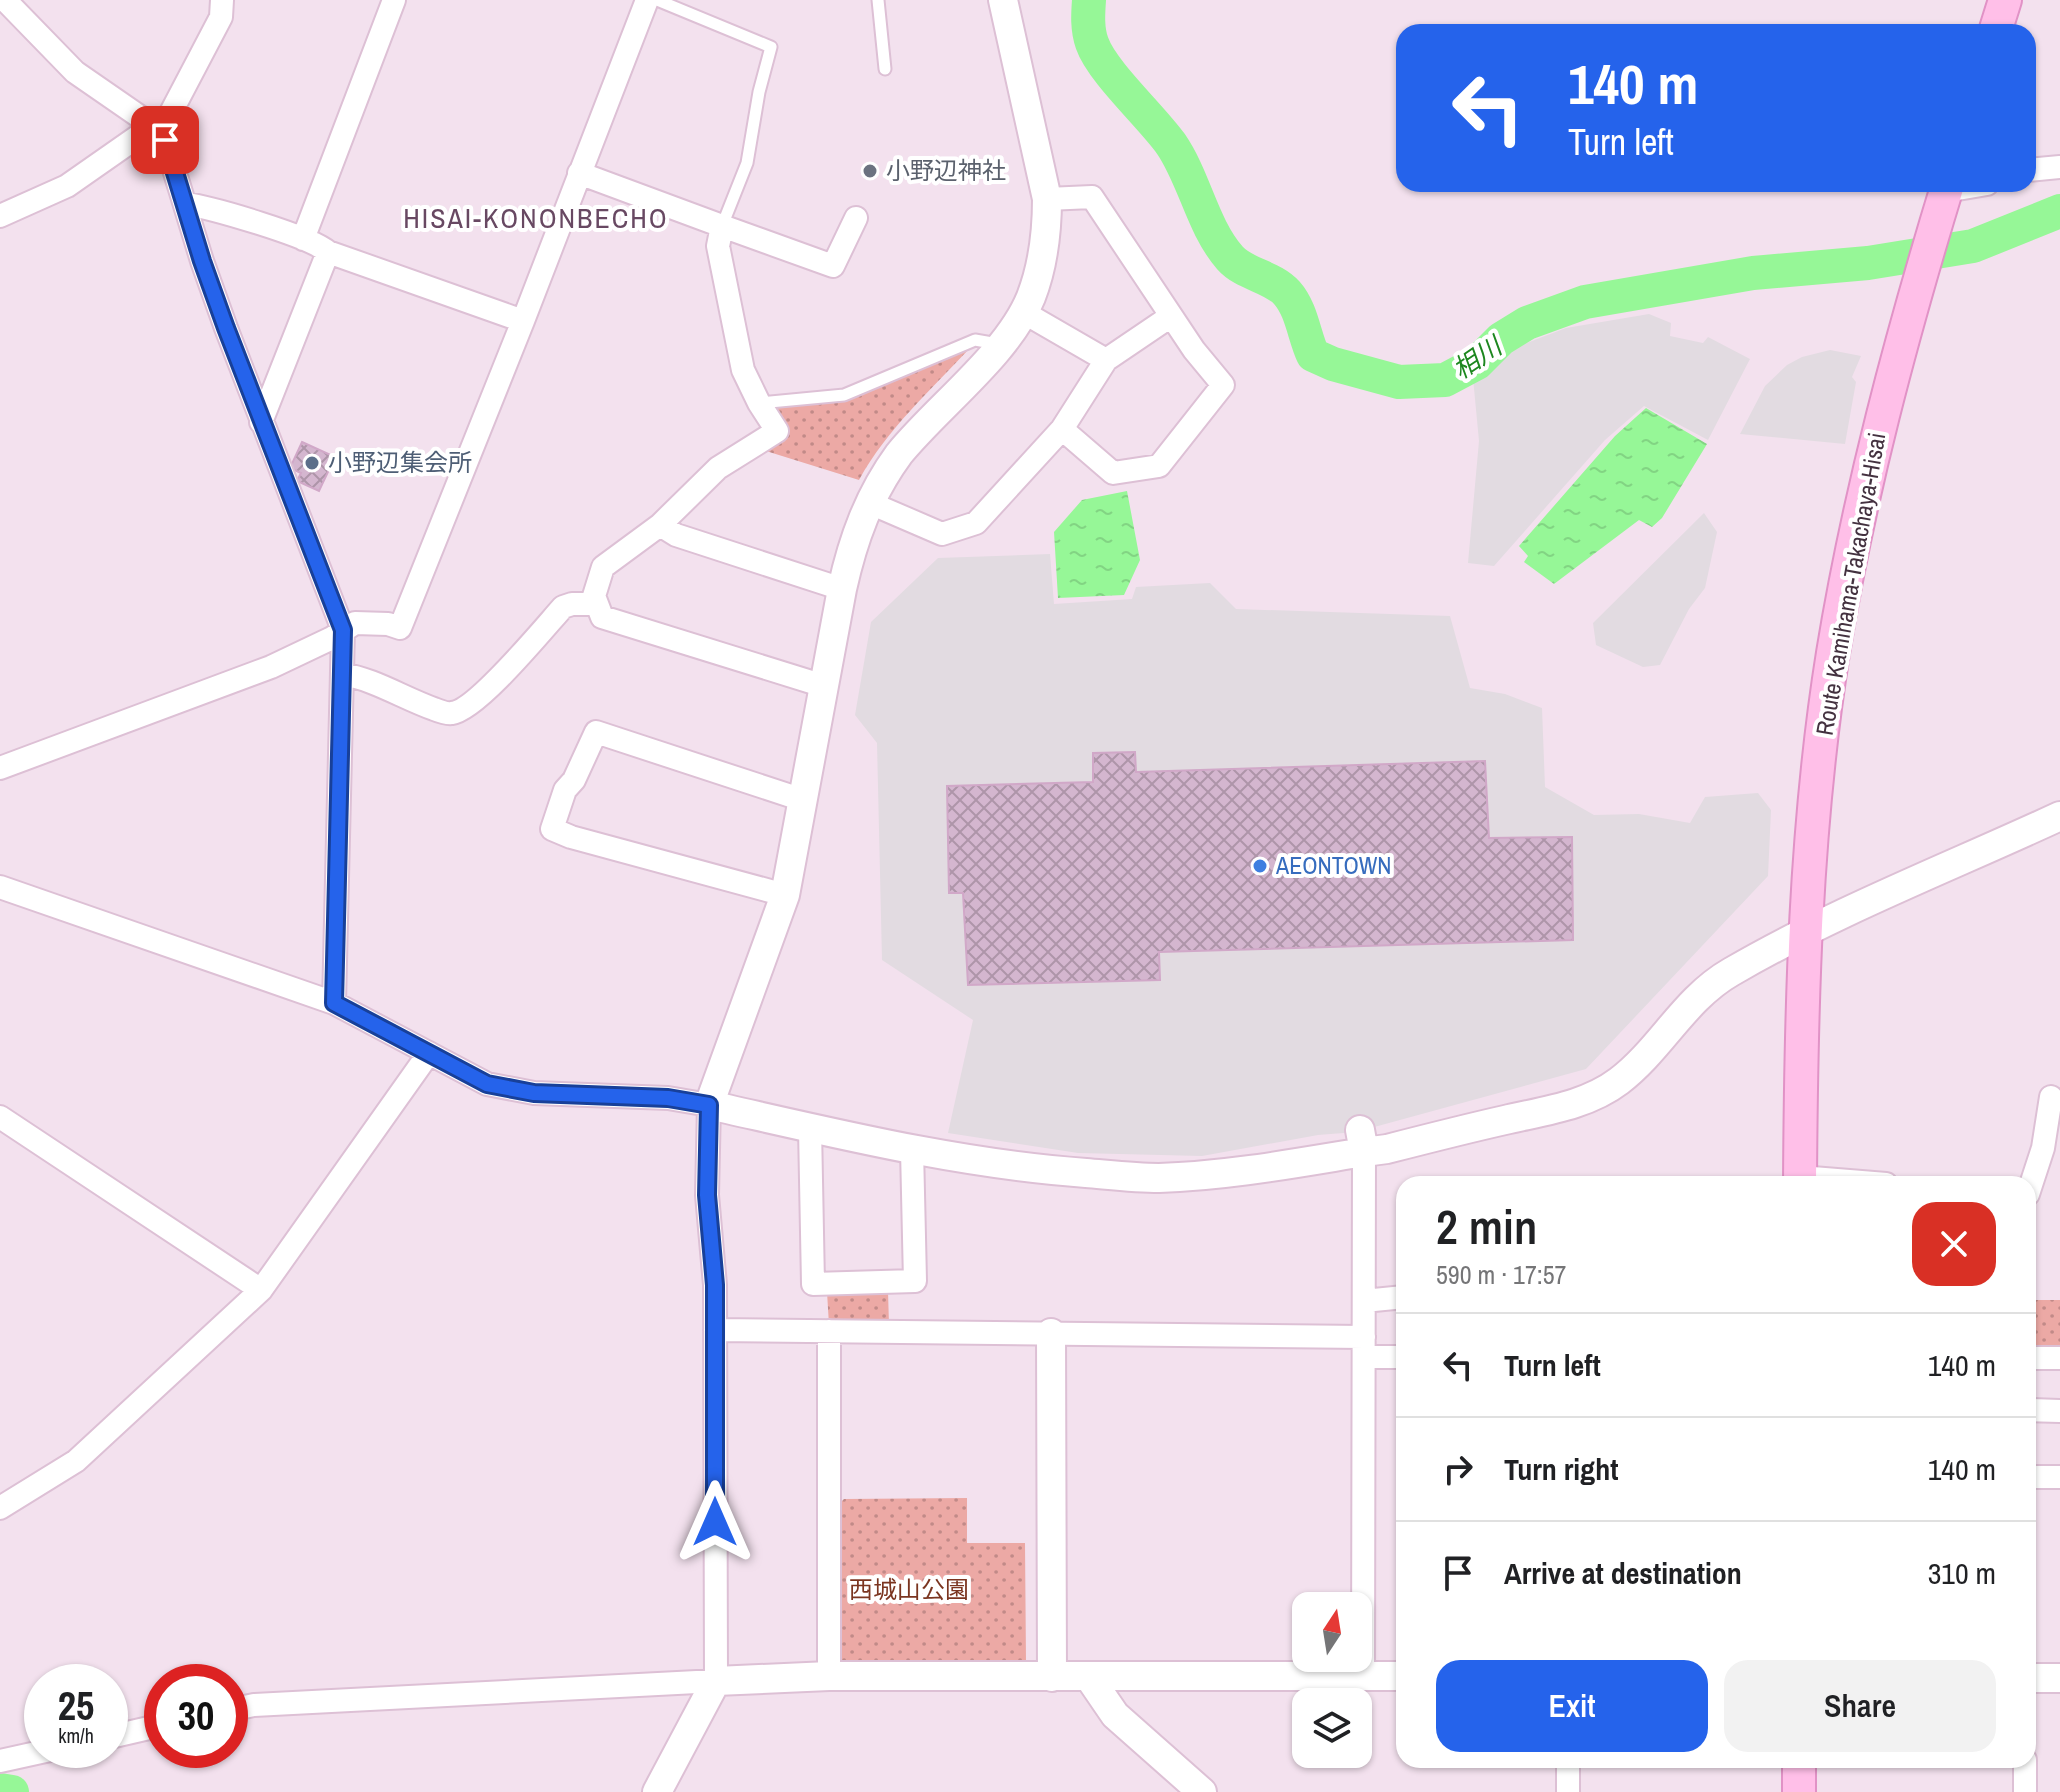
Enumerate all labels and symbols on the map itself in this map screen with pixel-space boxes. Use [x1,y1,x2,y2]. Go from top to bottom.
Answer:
pin [131,106,199,174]
place label: 小野辺神社 [886,154,1006,186]
marker: 小野辺神社 [861,162,879,180]
district label: HISAI-KONONBECHO [403,199,669,237]
water label: 相川 [1445,327,1511,387]
street label: Route Kamihama-Takachaya-Hisai [1808,430,1892,738]
place label: 小野辺集会所 [328,446,472,478]
marker: 小野辺集会所 [303,454,321,472]
place label: AEONTOWN [1275,849,1392,881]
marker: AEONTOWN [1251,857,1269,875]
position arrow [673,1480,757,1564]
park label: 西城山公園 [849,1573,969,1605]
north arrow [1292,1592,1372,1672]
speed limit sign: 30 [144,1664,248,1768]

